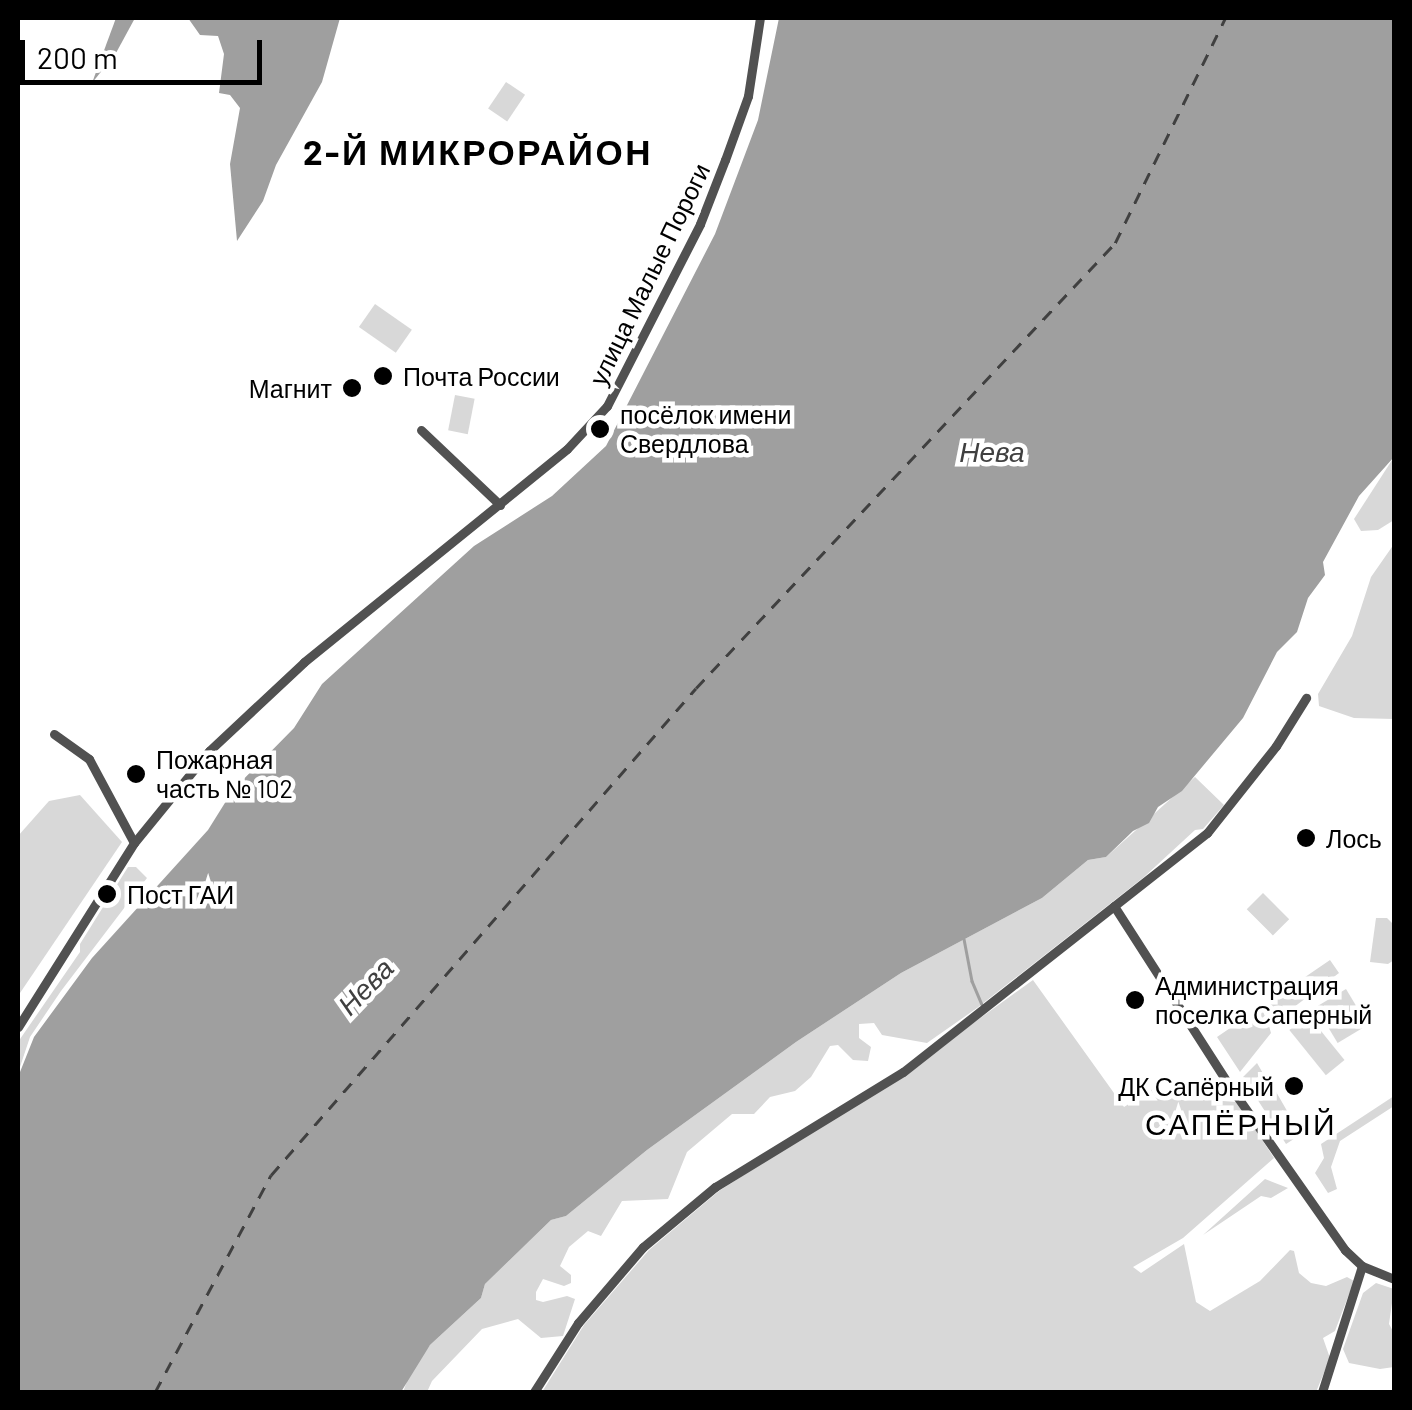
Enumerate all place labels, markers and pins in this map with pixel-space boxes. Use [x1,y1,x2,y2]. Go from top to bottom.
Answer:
place label: Почта России [403,361,560,391]
marker: Почта России [372,365,394,387]
place label: Магнит [249,373,332,403]
marker: Магнит [341,377,363,399]
place label: посёлок имени Свердлова [620,400,791,459]
marker: посёлок имени Свердлова [589,418,611,440]
place label: Пожарная часть № 102 [156,745,293,804]
marker: Пожарная часть № 102 [125,763,147,785]
place label: Лось [1326,823,1382,853]
marker: Лось [1295,827,1317,849]
place label: Пост ГАИ [127,879,234,909]
marker: Пост ГАИ [96,883,118,905]
place label: Администрация поселка Саперный [1155,971,1372,1030]
marker: Администрация поселка Саперный [1124,989,1146,1011]
place label: ДК Сапёрный [1118,1071,1274,1101]
marker: ДК Сапёрный [1283,1075,1305,1097]

